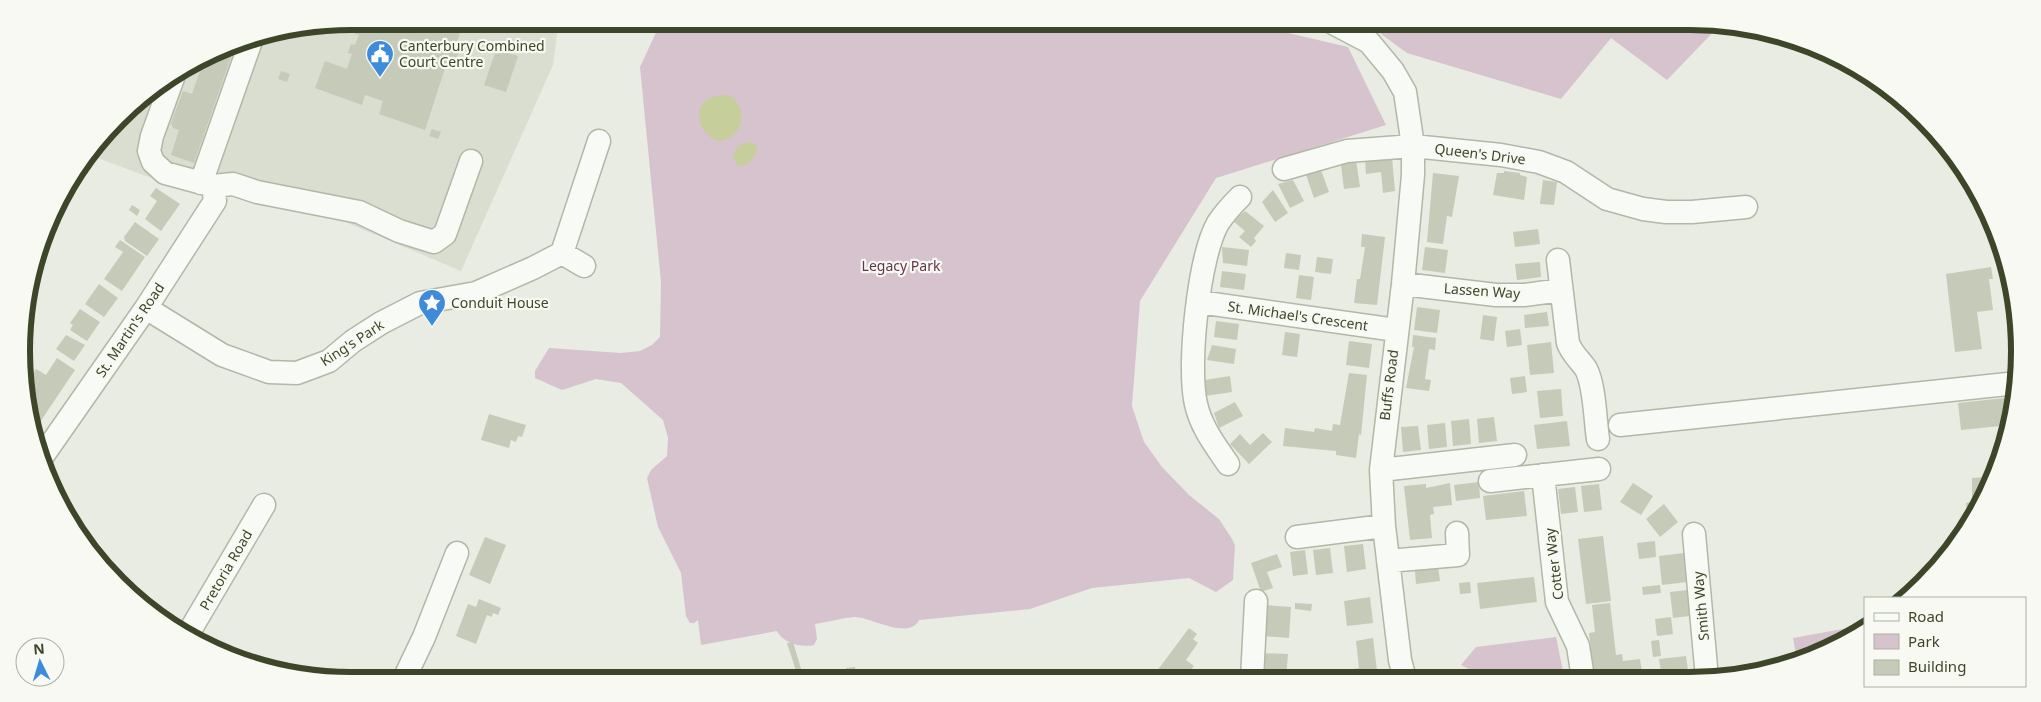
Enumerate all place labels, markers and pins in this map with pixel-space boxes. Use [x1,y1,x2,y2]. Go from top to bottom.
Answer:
place label: Canterbury Combined Court Centre [399,36,545,71]
public building icon: Canterbury Combined Court Centre [365,39,395,78]
place icon: Conduit House [417,288,447,327]
place label: Conduit House [451,293,549,312]

